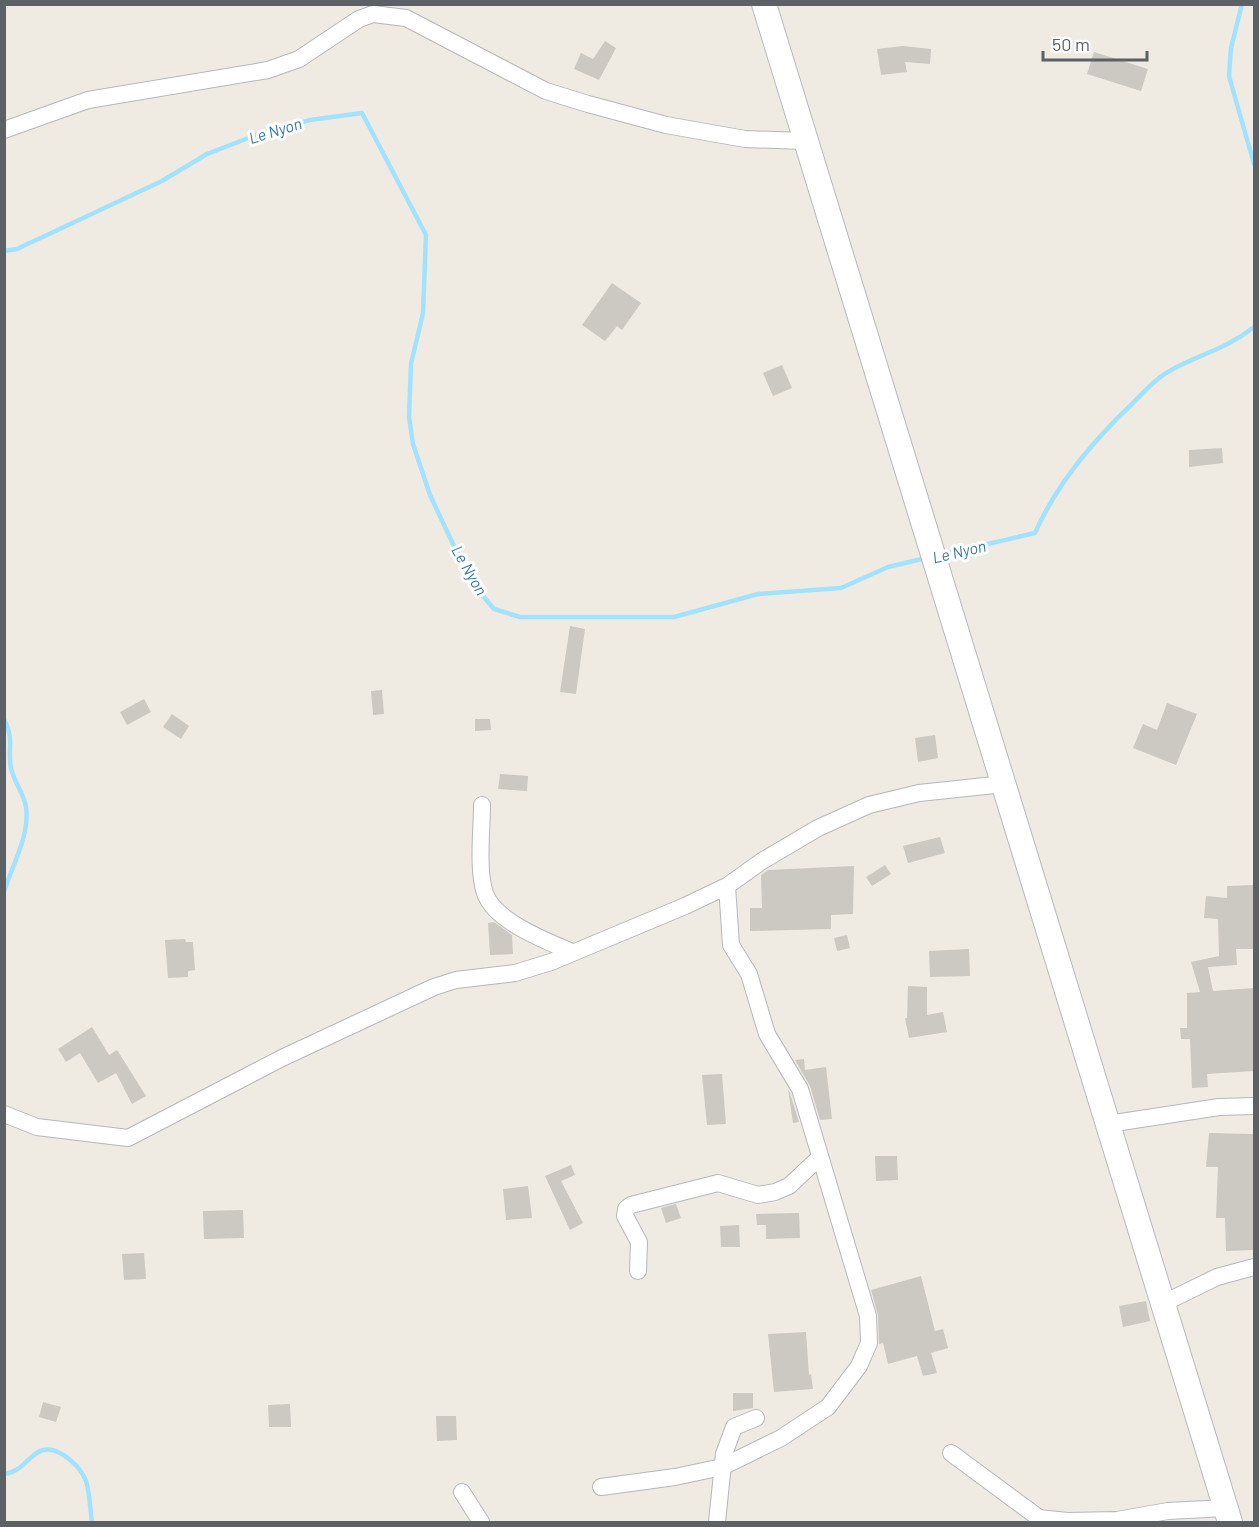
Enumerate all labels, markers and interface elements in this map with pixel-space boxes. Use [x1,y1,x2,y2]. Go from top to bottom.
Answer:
scale bar [1043,24,1146,62]
text: 50 m [1052,33,1090,55]
water label: Le Nyon [246,113,304,147]
water label: Le Nyon [930,536,988,566]
water label: Le Nyon [448,542,492,598]

